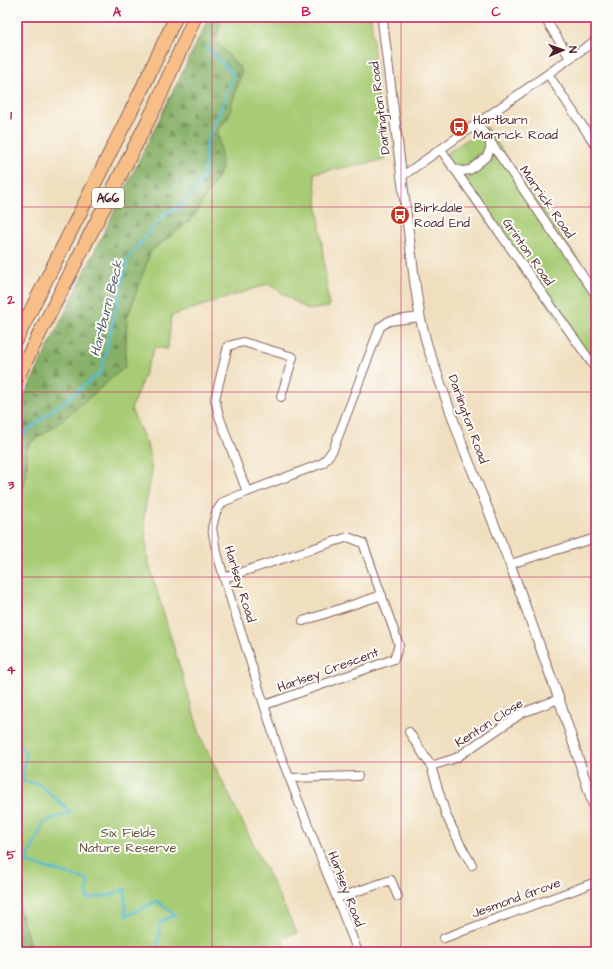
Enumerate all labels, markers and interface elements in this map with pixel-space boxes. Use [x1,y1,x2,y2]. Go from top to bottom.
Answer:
text: A [113,3,122,21]
text: B [301,3,311,21]
text: C [491,3,501,21]
north arrow [543,30,583,70]
text: N [565,46,580,53]
street label: Darlington Road [365,60,396,156]
text: 1 [10,106,12,124]
place label: Hartburn Marrick Road [473,111,558,144]
bus stop icon: Hartburn Marrick Road [448,116,470,138]
street label: Marrick Road [515,162,579,242]
road number: A66 [92,188,124,208]
place label: Birkdale Road End [414,199,470,232]
bus stop icon: Birkdale Road End [389,204,411,226]
street label: Grinton Road [498,215,558,290]
water label: Hartburn Beck [85,257,129,359]
text: 2 [6,291,15,309]
street label: Darlington Road [443,372,493,467]
text: 3 [7,476,15,494]
street label: Harlsey Road [219,543,260,625]
street label: Harlsey Crescent [275,643,382,698]
text: 4 [7,661,16,679]
street label: Kenton Close [451,694,527,752]
park label: Six Fields Nature Reserve [80,824,176,857]
text: 5 [6,846,16,864]
street label: Harlsey Road [322,849,369,930]
street label: Jesmond Grove [469,874,563,922]

